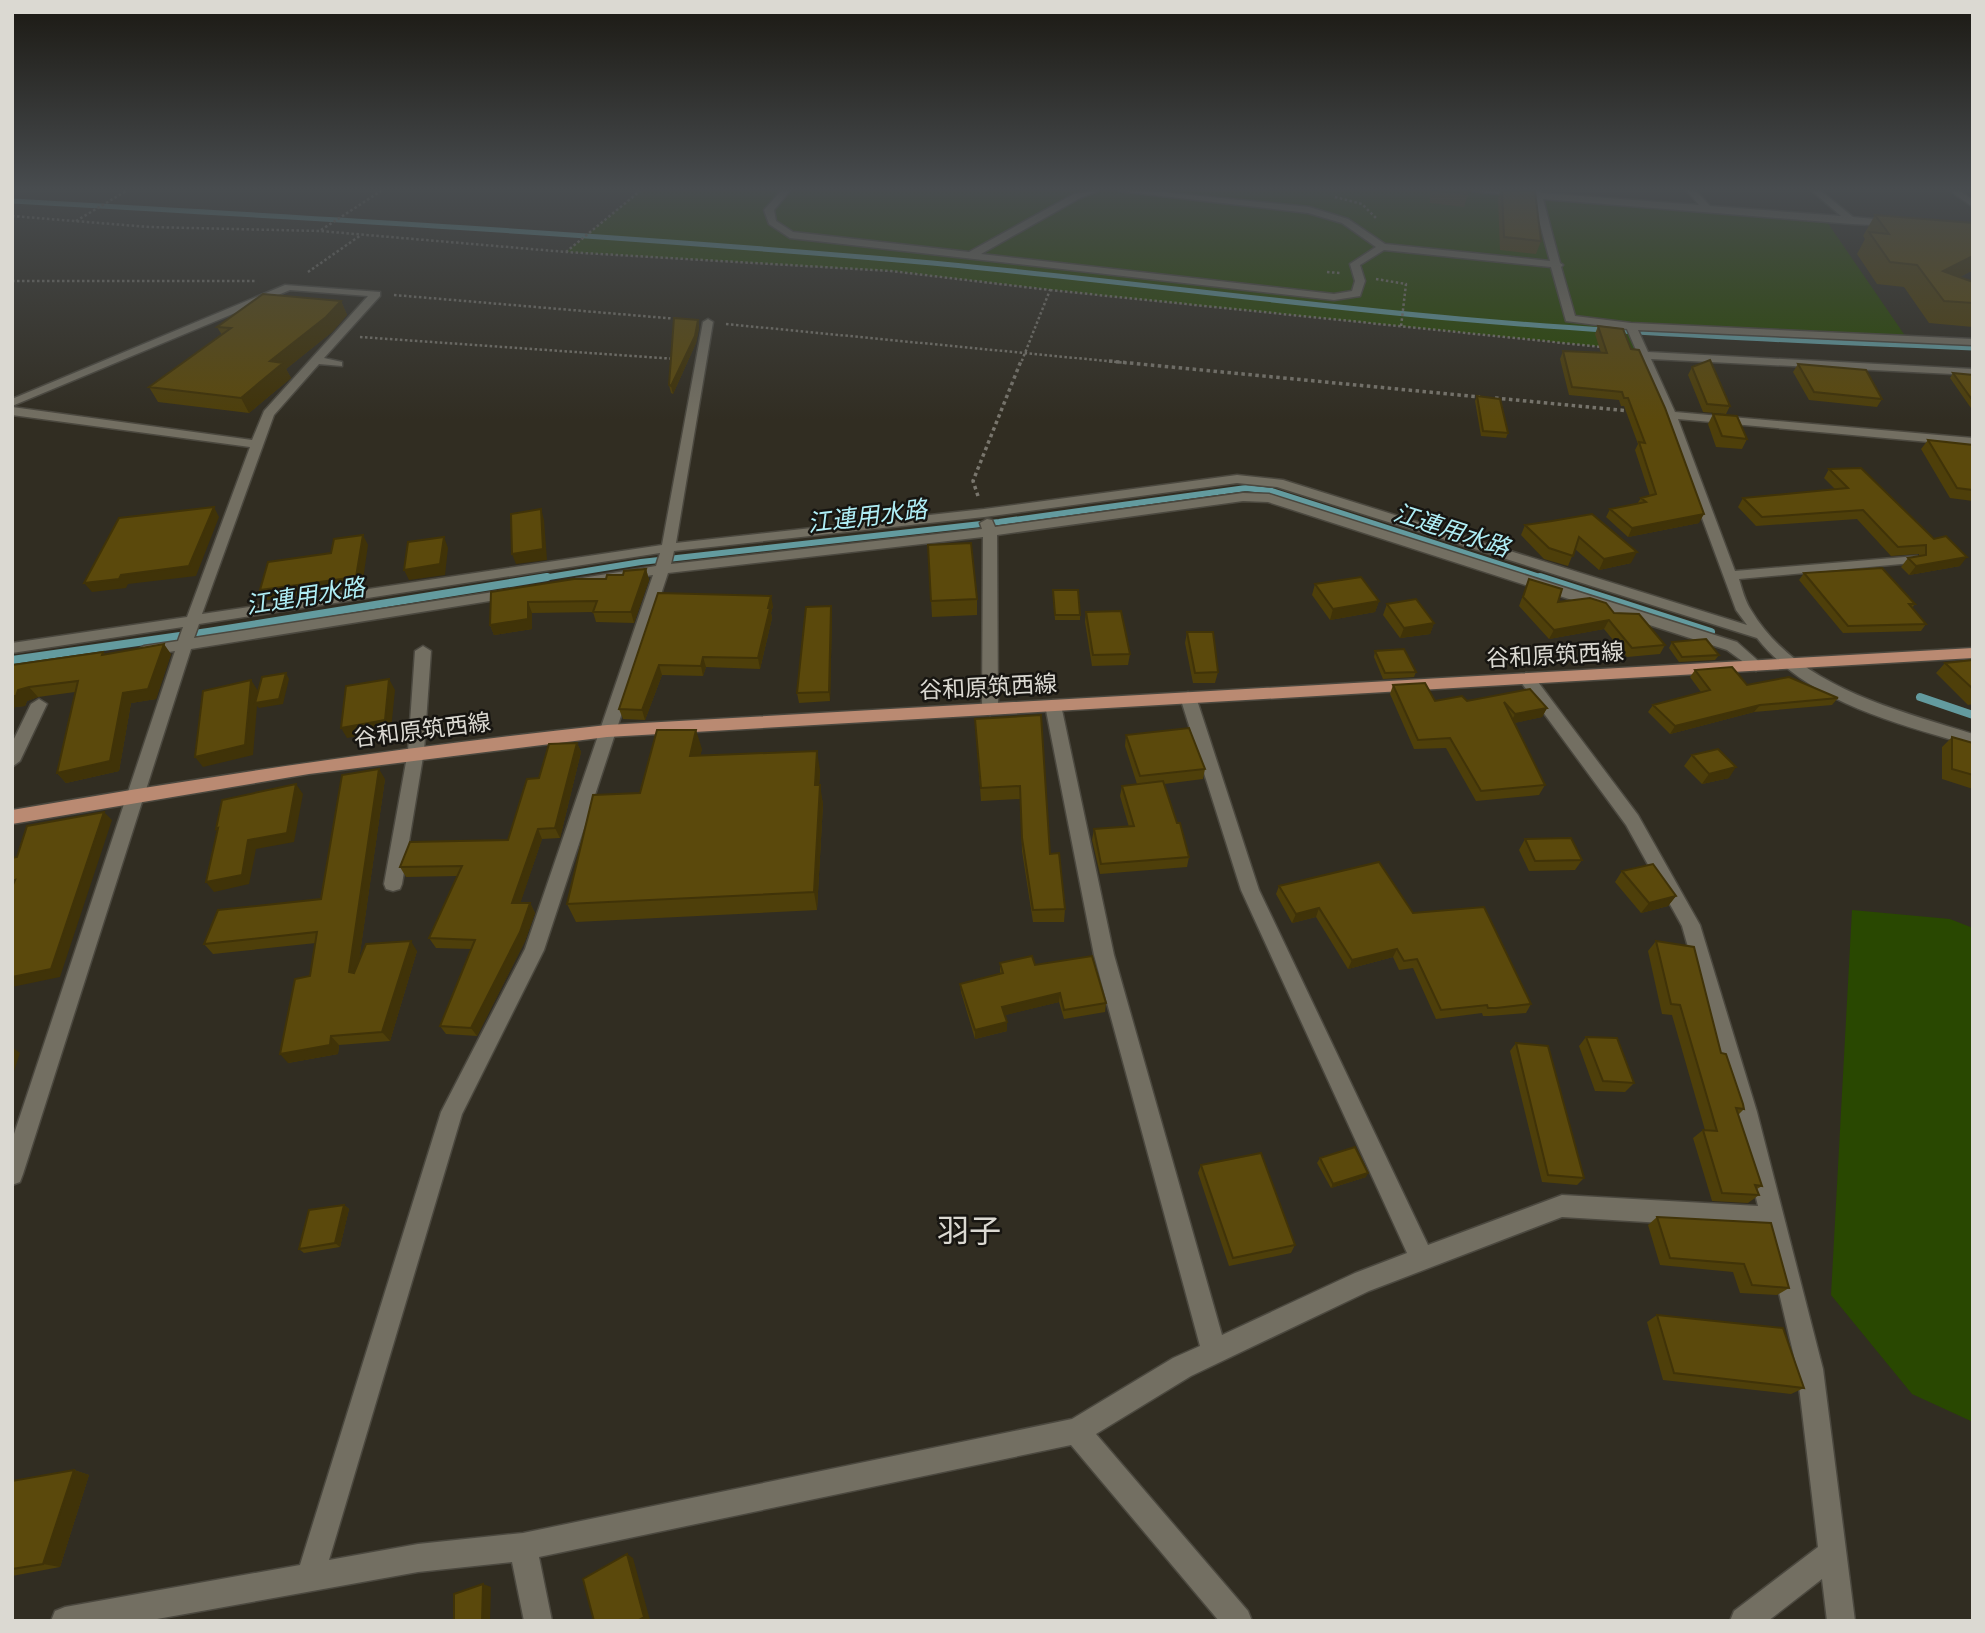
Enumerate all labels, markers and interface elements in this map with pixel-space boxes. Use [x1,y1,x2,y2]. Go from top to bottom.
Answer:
water label: 江連用水路 [806,493,930,537]
water label: 江連用水路 [1390,497,1515,562]
water label: 江連用水路 [243,571,369,619]
street label: 谷和原筑西線 [1485,636,1625,672]
street label: 谷和原筑西線 [918,668,1058,704]
street label: 谷和原筑西線 [352,707,492,751]
district label: 羽子 [937,1210,1001,1248]

